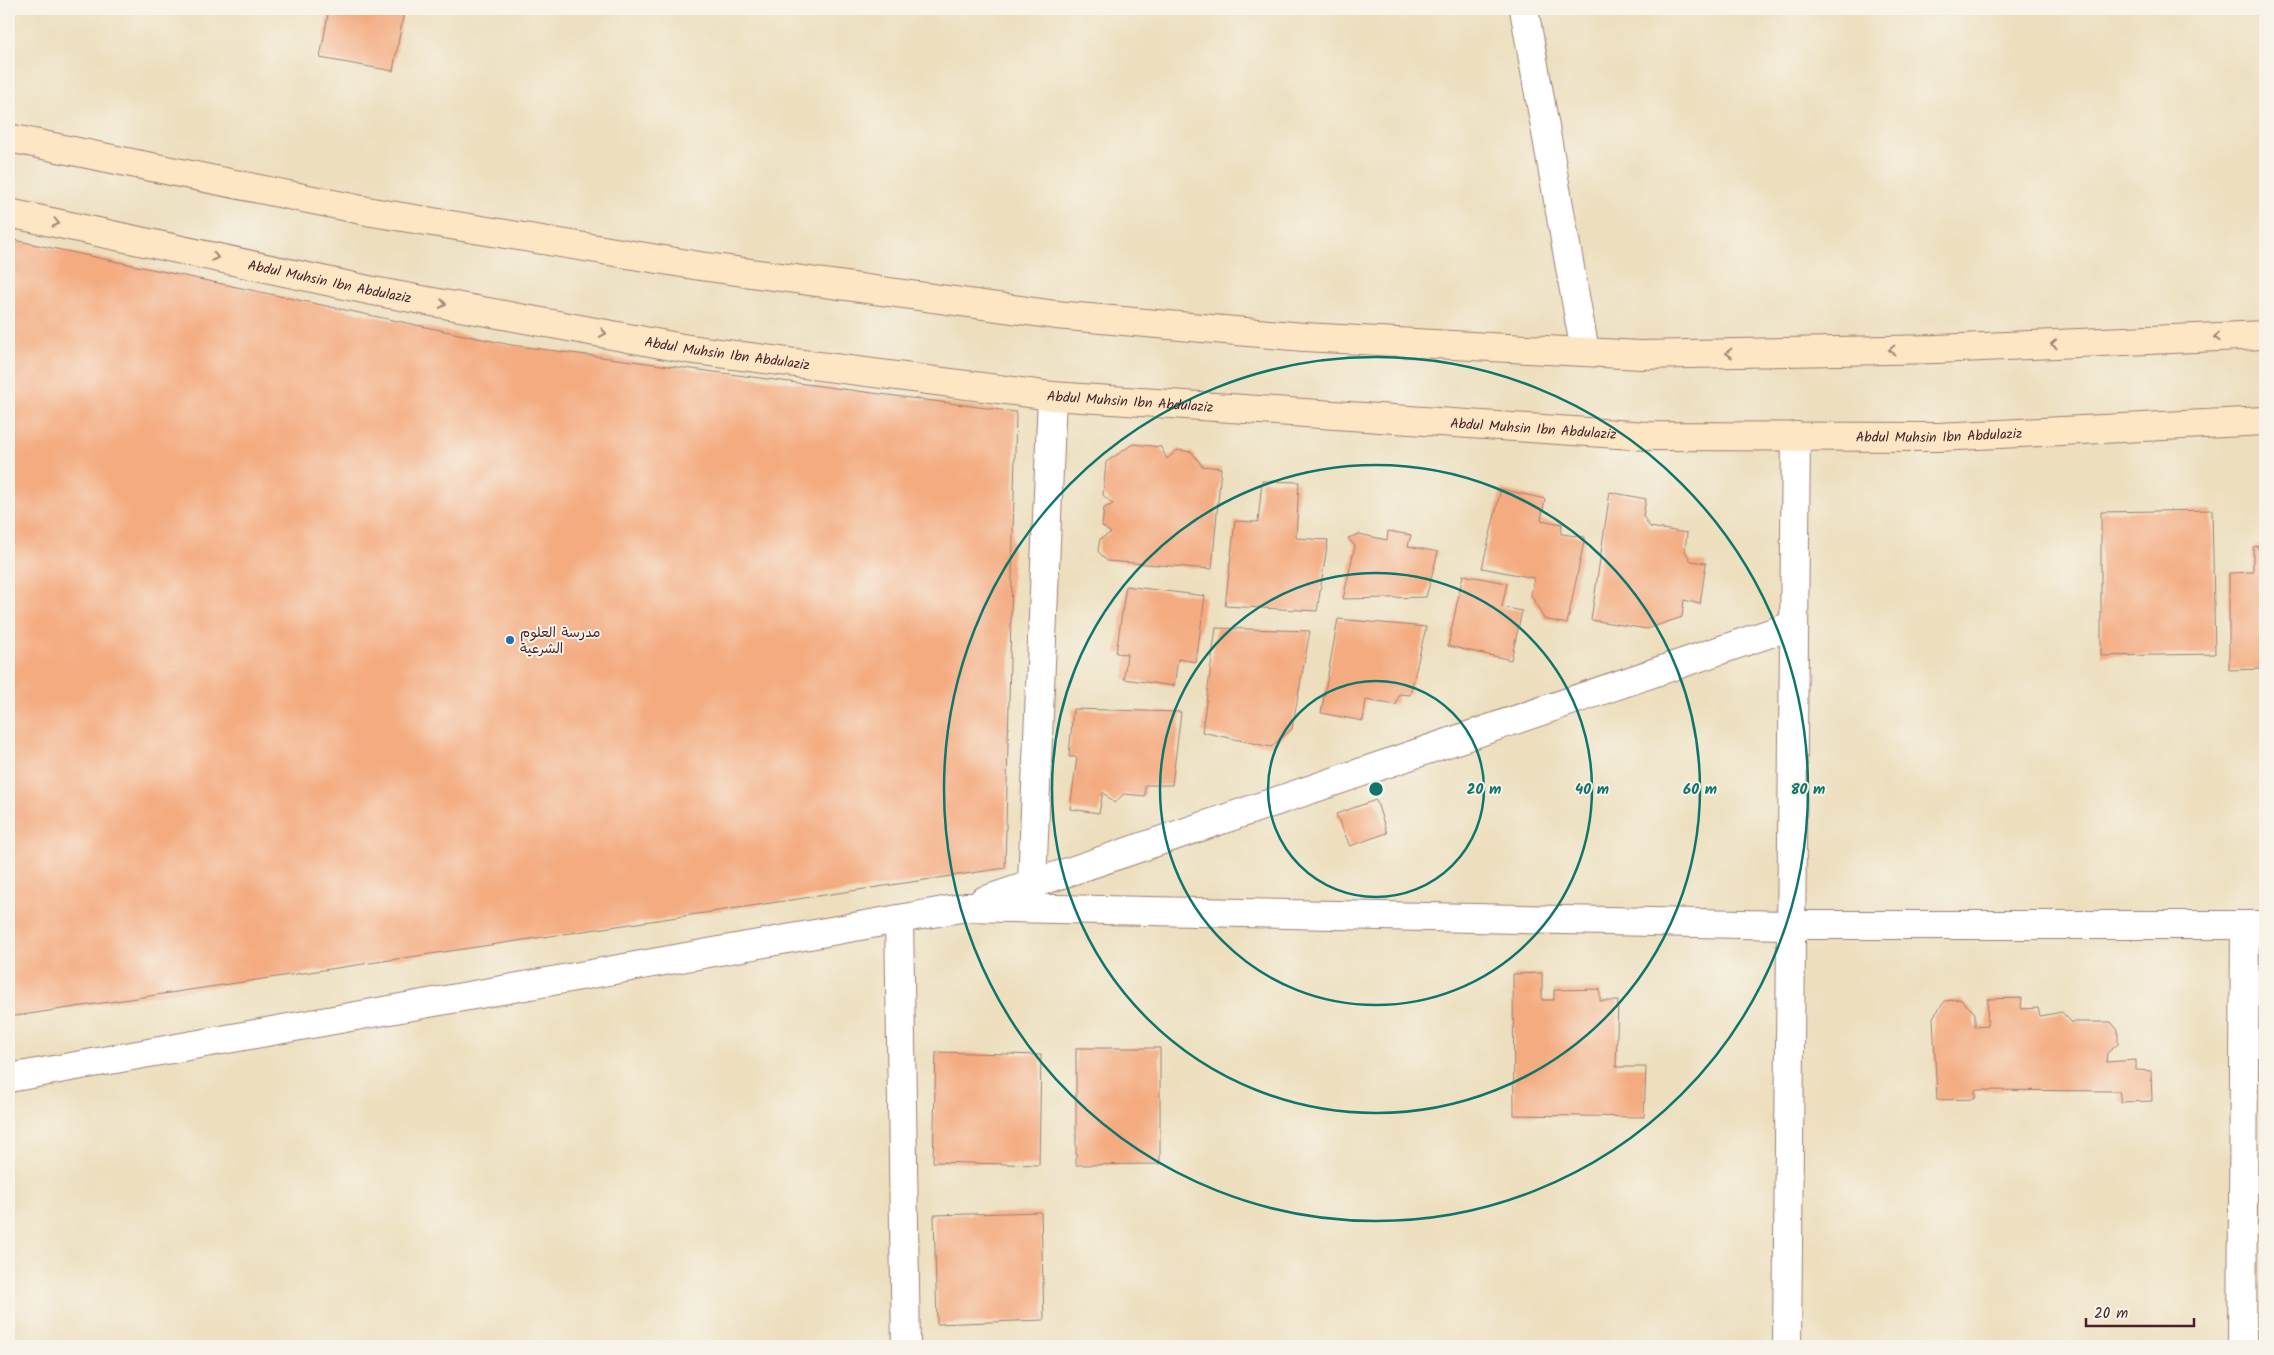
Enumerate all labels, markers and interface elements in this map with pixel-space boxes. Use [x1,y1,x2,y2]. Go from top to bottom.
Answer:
one-way arrow [52,217,61,228]
one-way arrow [211,251,220,262]
street label: Abdul Muhsin Ibn Abdulaziz [246,255,413,310]
one-way arrow [439,298,447,308]
one-way arrow [598,327,607,337]
street label: Abdul Muhsin Ibn Abdulaziz [643,331,811,377]
one-way arrow [2212,331,2220,342]
one-way arrow [2050,339,2058,349]
one-way arrow [1888,345,1896,355]
one-way arrow [1725,348,1733,359]
street label: Abdul Muhsin Ibn Abdulaziz [1046,385,1214,419]
street label: Abdul Muhsin Ibn Abdulaziz [1449,413,1617,446]
street label: Abdul Muhsin Ibn Abdulaziz [1856,423,2023,449]
place label: مدرسة العلوم الشرعية [520,622,601,660]
marker: مدرسة العلوم الشرعية [504,634,516,646]
text: 20 m [1467,778,1501,802]
text: 40 m [1575,778,1609,802]
text: 60 m [1683,778,1717,802]
text: 80 m [1791,778,1825,802]
centre of rings [1367,780,1385,798]
scale bar [2086,1295,2194,1327]
text: 20 m [2094,1302,2128,1326]

